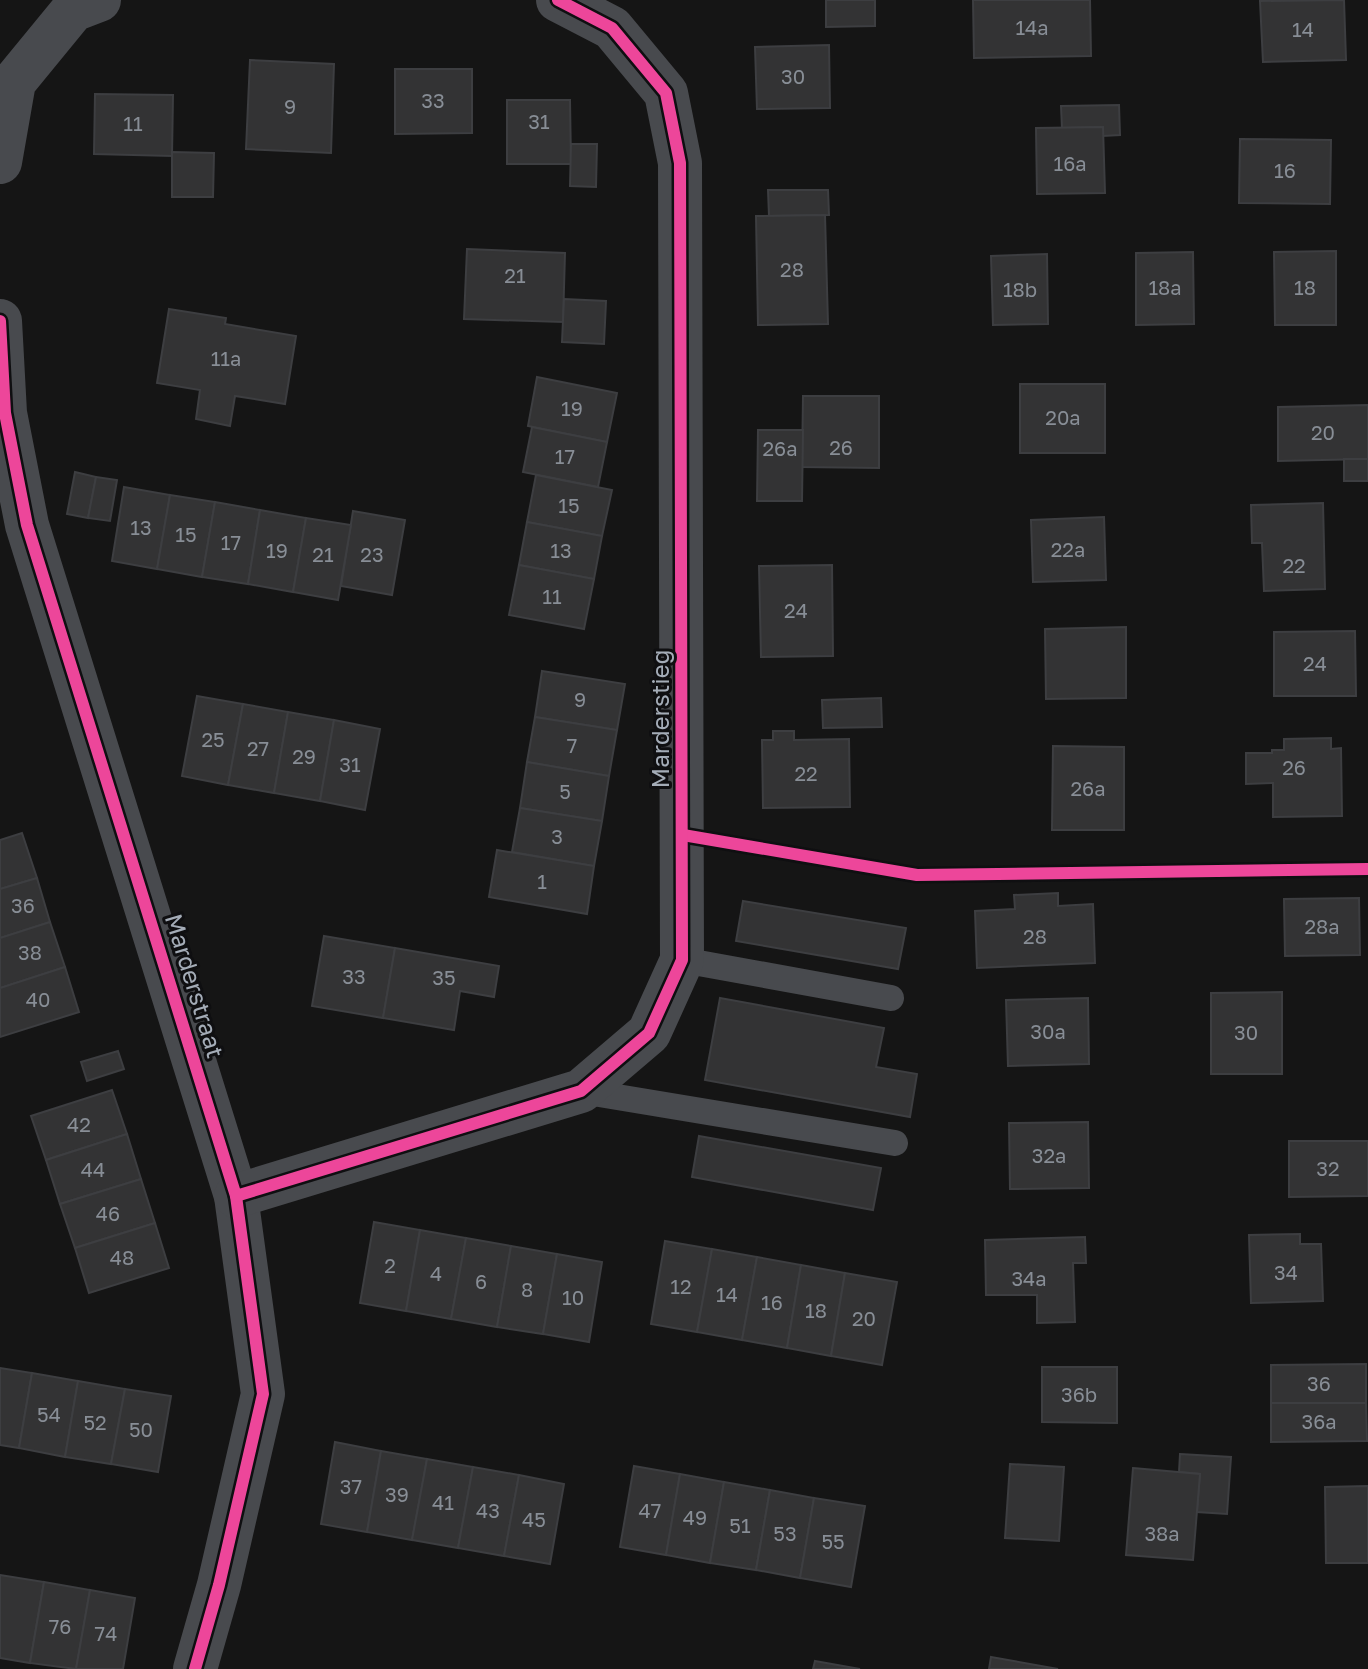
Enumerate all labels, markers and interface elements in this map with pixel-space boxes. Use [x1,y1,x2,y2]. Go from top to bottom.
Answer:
house number: 14a [1015,15,1049,39]
house number: 14 [1292,17,1314,41]
house number: 30 [781,64,805,88]
house number: 33 [421,88,445,112]
house number: 9 [284,94,296,118]
house number: 31 [528,109,550,133]
house number: 11 [123,111,143,135]
house number: 16a [1053,151,1087,175]
house number: 16 [1274,158,1296,182]
house number: 28 [780,257,804,281]
house number: 21 [504,263,526,287]
house number: 18a [1148,275,1182,299]
house number: 18 [1294,275,1316,299]
house number: 18b [1003,277,1037,301]
house number: 11a [211,346,241,370]
house number: 19 [561,396,583,420]
house number: 20a [1045,405,1081,429]
house number: 20 [1311,420,1335,444]
house number: 26 [829,435,853,459]
house number: 26a [763,436,798,460]
house number: 17 [555,444,575,468]
house number: 15 [558,493,580,517]
house number: 13 [130,515,152,539]
house number: 15 [175,522,197,546]
house number: 17 [221,530,241,554]
house number: 22a [1051,537,1085,561]
house number: 19 [266,538,288,562]
house number: 13 [550,538,572,562]
house number: 21 [312,542,334,566]
house number: 23 [360,542,384,566]
house number: 22 [1282,553,1306,577]
house number: 11 [542,584,562,608]
house number: 24 [784,598,808,622]
street label: Marderstieg [645,650,674,788]
house number: 24 [1303,651,1327,675]
house number: 9 [574,687,586,711]
house number: 25 [201,727,225,751]
house number: 7 [567,733,577,757]
house number: 27 [247,736,269,760]
house number: 29 [292,744,316,768]
house number: 31 [339,752,361,776]
house number: 26 [1282,755,1306,779]
house number: 22 [794,761,818,785]
house number: 26a [1071,776,1106,800]
house number: 5 [559,779,571,803]
house number: 3 [551,824,563,848]
house number: 1 [537,869,547,893]
house number: 36 [11,893,35,917]
street label: Marderstraat [160,910,231,1061]
house number: 28a [1304,914,1340,938]
house number: 28 [1023,924,1047,948]
house number: 38 [18,940,42,964]
house number: 33 [342,964,366,988]
house number: 35 [432,965,456,989]
house number: 40 [26,987,50,1011]
house number: 30a [1030,1019,1066,1043]
house number: 30 [1234,1020,1258,1044]
house number: 42 [67,1112,91,1136]
house number: 32a [1032,1143,1066,1167]
house number: 32 [1316,1156,1340,1180]
house number: 44 [81,1157,105,1181]
house number: 46 [96,1201,120,1225]
house number: 48 [110,1245,134,1269]
house number: 2 [384,1253,396,1277]
house number: 34 [1274,1260,1298,1284]
house number: 4 [430,1261,442,1285]
house number: 34a [1011,1266,1047,1290]
house number: 6 [475,1269,487,1293]
house number: 12 [670,1274,692,1298]
house number: 8 [521,1277,533,1301]
house number: 14 [716,1282,738,1306]
house number: 10 [562,1285,584,1309]
house number: 16 [761,1290,783,1314]
house number: 18 [805,1298,827,1322]
house number: 20 [852,1306,876,1330]
house number: 36 [1307,1371,1331,1395]
house number: 36b [1061,1382,1097,1406]
house number: 54 [37,1402,61,1426]
house number: 36a [1301,1409,1337,1433]
house number: 52 [83,1410,107,1434]
house number: 50 [129,1417,153,1441]
house number: 37 [340,1474,362,1498]
house number: 39 [385,1482,409,1506]
house number: 41 [432,1490,454,1514]
house number: 43 [476,1498,500,1522]
house number: 47 [639,1498,661,1522]
house number: 49 [683,1505,707,1529]
house number: 45 [522,1507,546,1531]
house number: 51 [729,1513,751,1537]
house number: 53 [773,1521,797,1545]
house number: 38a [1144,1521,1180,1545]
house number: 55 [821,1529,845,1553]
house number: 76 [49,1614,71,1638]
house number: 74 [95,1621,117,1645]

